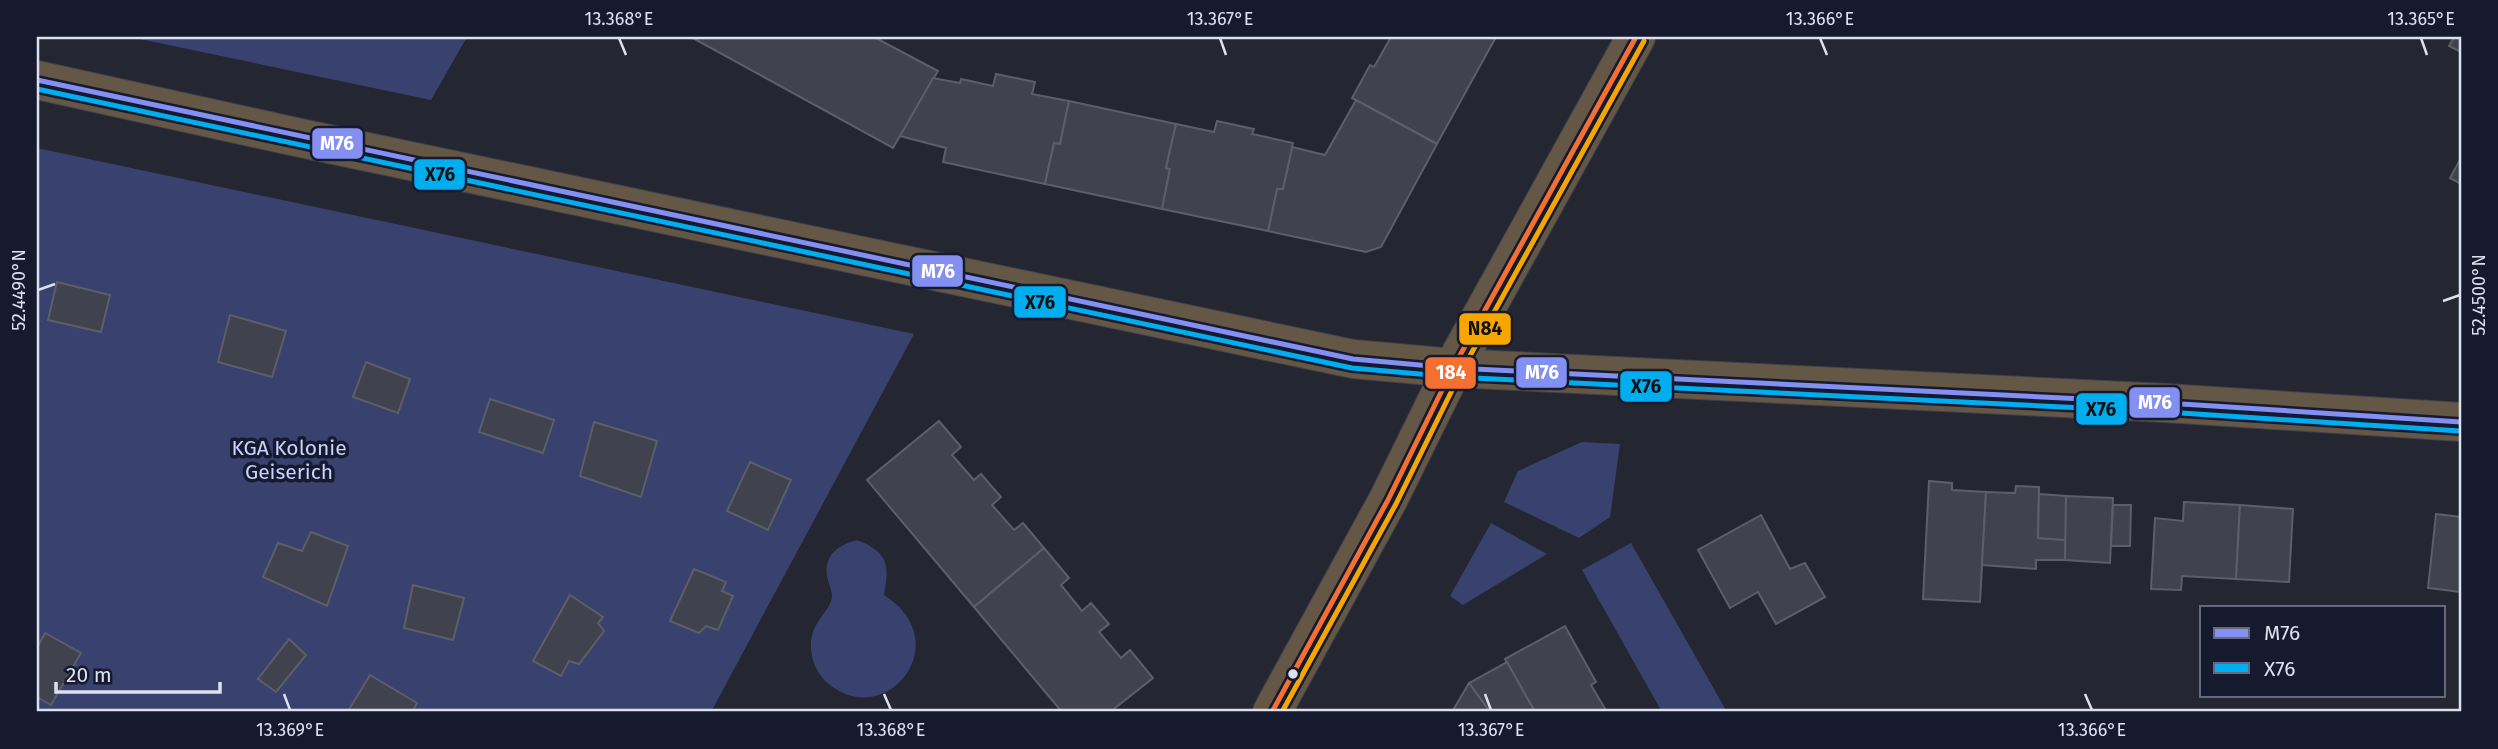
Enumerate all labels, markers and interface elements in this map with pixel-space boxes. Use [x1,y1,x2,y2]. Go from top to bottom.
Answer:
text: 13.368°E [585,8,653,30]
text: 13.367°E [1187,8,1253,30]
text: 13.366°E [1786,8,1854,30]
text: 13.365°E [2387,8,2455,30]
line badge: M76 [311,127,364,160]
text: M76 [320,132,354,155]
line badge: X76 [413,158,466,191]
text: X76 [424,163,455,186]
text: 52.4490°N [8,249,30,331]
line badge: M76 [911,254,964,288]
text: 52.4500°N [2468,254,2490,336]
text: M76 [921,260,955,283]
line badge: X76 [1013,285,1067,319]
text: X76 [1024,291,1055,314]
line badge: N84 [1458,312,1512,346]
text: N84 [1468,317,1502,340]
line badge: 184 [1424,356,1477,390]
line badge: M76 [1515,356,1568,389]
text: 184 [1436,361,1467,384]
text: M76 [1525,361,1559,384]
line badge: X76 [1619,370,1673,403]
text: X76 [1630,375,1661,398]
line badge: M76 [2128,386,2181,419]
text: M76 [2138,391,2172,414]
line badge: X76 [2075,392,2128,426]
text: X76 [2085,398,2116,421]
park label: KGA Kolonie Geiserich [231,435,347,485]
legend [2200,606,2446,696]
text: M76 [2264,620,2300,646]
scale bar [56,651,220,695]
text: X76 [2264,656,2295,682]
text: 20 m [66,662,112,688]
unlabelled marker [1286,667,1300,681]
text: 13.369°E [256,719,324,741]
text: 13.368°E [857,719,925,741]
text: 13.367°E [1458,719,1524,741]
text: 13.366°E [2058,719,2126,741]

